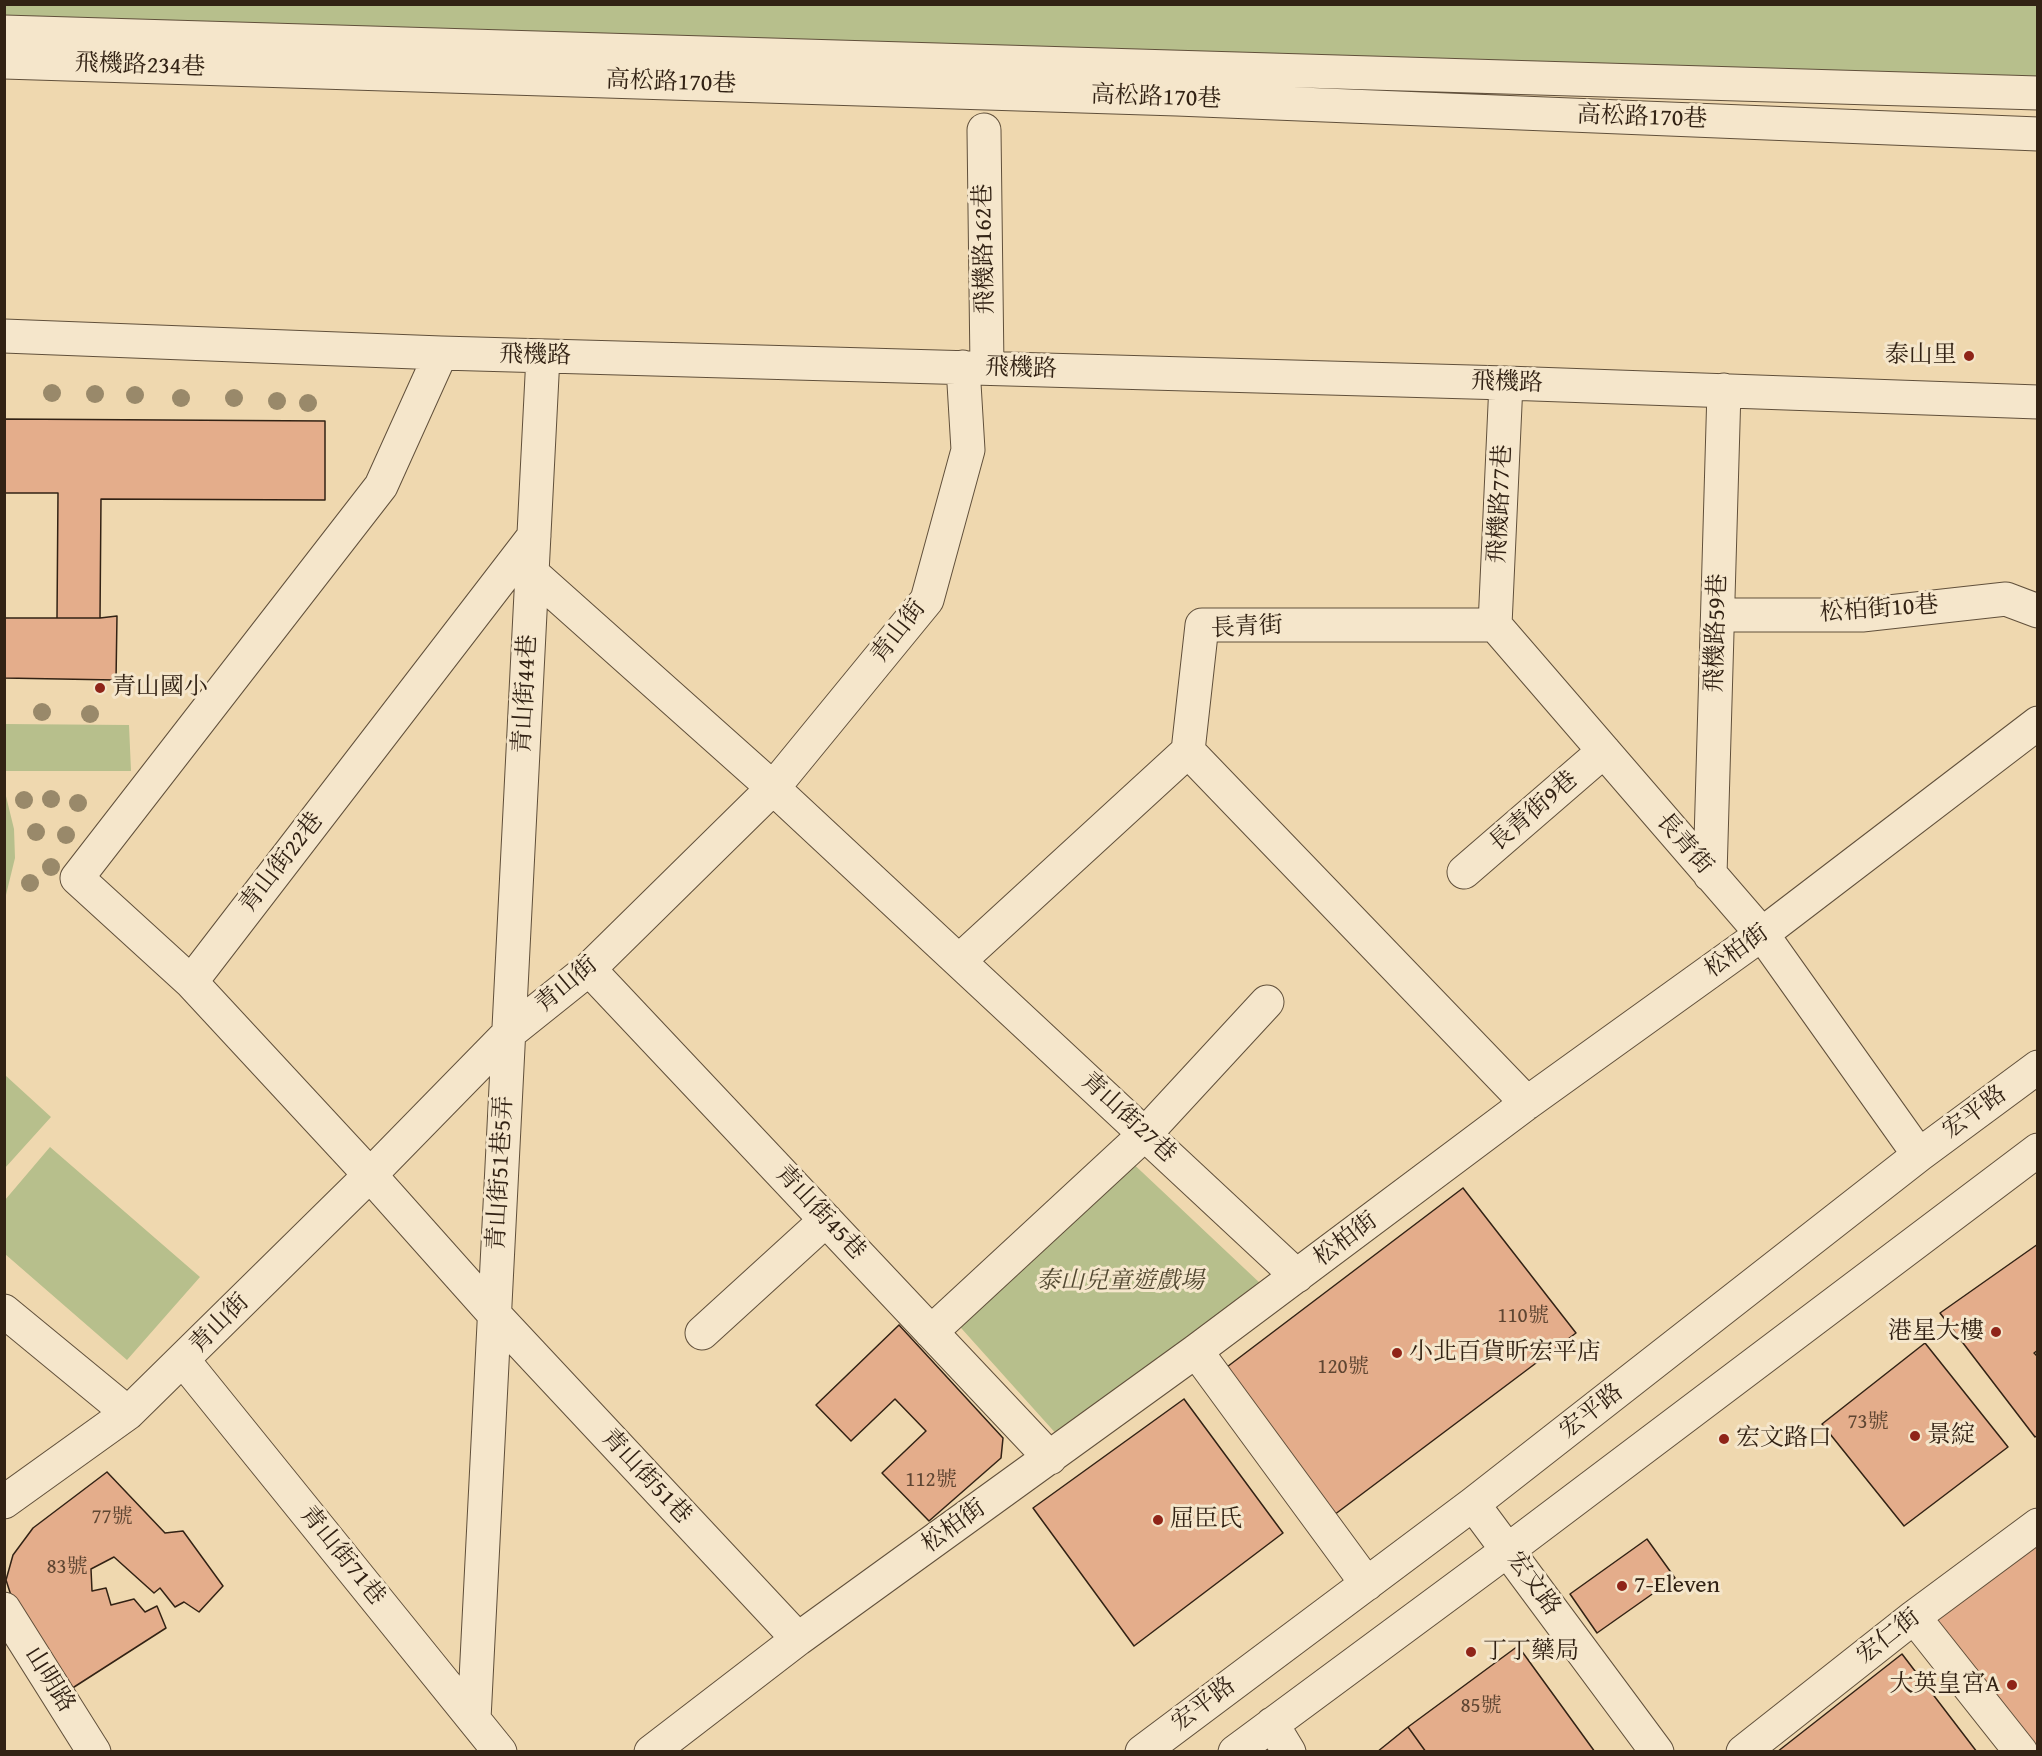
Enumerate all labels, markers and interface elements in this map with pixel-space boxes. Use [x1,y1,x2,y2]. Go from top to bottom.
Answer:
street label: 飛機路234巷 [74,49,206,83]
street label: 高松路170巷 [605,66,737,100]
street label: 高松路170巷 [1090,81,1222,115]
street label: 高松路170巷 [1576,101,1708,135]
street label: 飛機路162巷 [969,183,1001,315]
street label: 飛機路 [499,341,571,371]
place label: 泰山里 [1885,342,1957,370]
marker: 泰山里 [1962,349,1976,363]
street label: 飛機路 [985,353,1057,385]
street label: 飛機路 [1471,367,1543,399]
street label: 飛機路77巷 [1484,444,1518,564]
street label: 飛機路59巷 [1701,573,1733,693]
street label: 松柏街10巷 [1819,591,1939,629]
street label: 青山街 [865,595,933,669]
street label: 長青街 [1210,612,1284,644]
street label: 青山街44巷 [509,634,543,754]
place label: 青山國小 [112,674,208,702]
marker: 青山國小 [93,681,107,695]
street label: 長青街9巷 [1484,766,1584,858]
street label: 青山街22巷 [234,807,330,919]
street label: 長青街 [1650,807,1718,881]
street label: 松柏街 [1699,919,1775,985]
street label: 青山街 [530,951,604,1019]
street label: 青山街27巷 [1075,1067,1181,1169]
street label: 宏平路 [1937,1080,2013,1146]
street label: 青山街51巷5弄 [483,1095,519,1251]
street label: 青山街45巷 [769,1160,871,1266]
street label: 松柏街 [1309,1207,1383,1273]
park label: 泰山兒童遊戲場 [1036,1268,1204,1296]
street label: 青山街 [184,1288,256,1360]
house number: 110號 [1497,1304,1549,1330]
place label: 港星大樓 [1888,1318,1984,1346]
marker: 港星大樓 [1989,1325,2003,1339]
place label: 小北百貨昕宏平店 [1409,1339,1601,1367]
marker: 小北百貨昕宏平店 [1390,1346,1404,1360]
house number: 120號 [1317,1355,1369,1381]
street label: 宏平路 [1555,1378,1629,1446]
house number: 73號 [1847,1410,1889,1436]
place label: 景綻 [1927,1422,1975,1450]
street label: 青山街51巷 [595,1424,697,1530]
place label: 宏文路口 [1736,1425,1832,1453]
marker: 景綻 [1908,1429,1922,1443]
marker: 宏文路口 [1717,1432,1731,1446]
house number: 112號 [905,1468,957,1494]
street label: 松柏街 [916,1494,992,1560]
street label: 青山街71巷 [293,1501,391,1611]
house number: 77號 [91,1505,133,1531]
place label: 屈臣氏 [1170,1506,1242,1534]
marker: 屈臣氏 [1151,1513,1165,1527]
street label: 宏文路 [1500,1546,1566,1622]
house number: 83號 [46,1555,88,1581]
place label: 7-Eleven [1634,1572,1720,1600]
marker: 7-Eleven [1615,1579,1629,1593]
street label: 宏仁街 [1852,1603,1926,1671]
place label: 丁丁藥局 [1483,1638,1579,1666]
street label: 山明路 [18,1642,80,1718]
marker: 丁丁藥局 [1464,1645,1478,1659]
place label: 大英皇宮A [1889,1671,2000,1699]
street label: 宏平路 [1167,1672,1241,1738]
marker: 大英皇宮A [2005,1678,2019,1692]
house number: 85號 [1460,1694,1502,1720]

